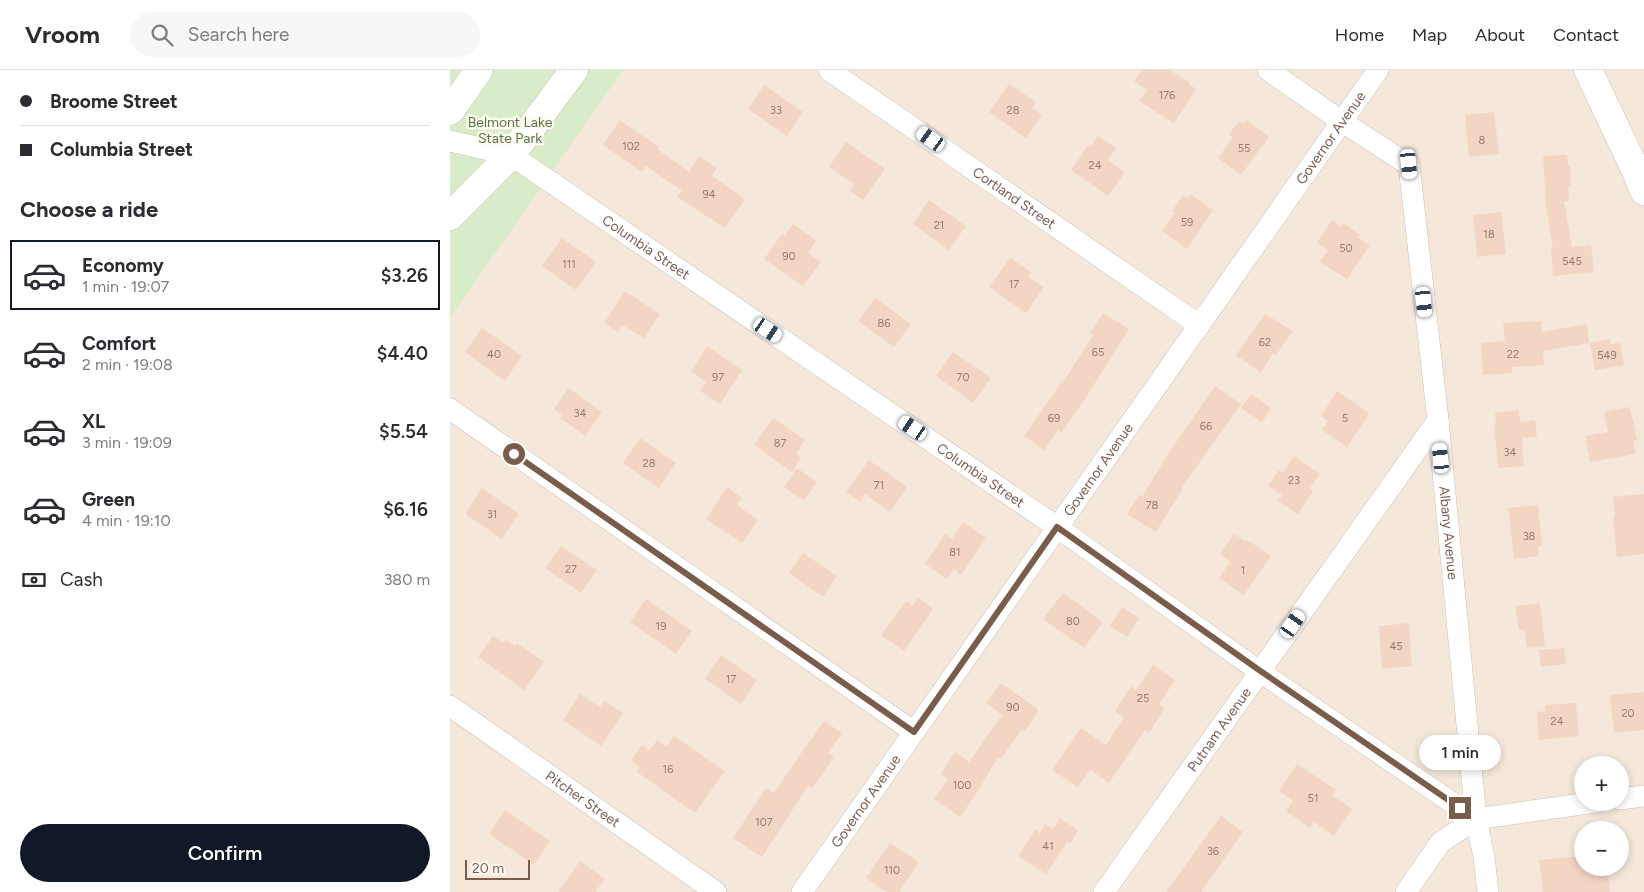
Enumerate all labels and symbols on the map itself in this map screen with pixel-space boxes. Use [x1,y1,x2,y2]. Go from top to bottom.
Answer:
street label: Governor Avenue [1293,88,1370,188]
house number: 176 [1159,89,1175,102]
house number: 33 [770,104,782,117]
house number: 28 [1007,104,1020,117]
park label: Belmont Lake State Park [468,114,553,147]
car [914,124,947,154]
house number: 8 [1479,134,1486,147]
house number: 102 [622,140,640,153]
house number: 55 [1238,142,1250,155]
car [1399,148,1418,180]
house number: 24 [1089,159,1102,172]
street label: Cortland Street [969,164,1059,233]
house number: 94 [702,188,716,201]
street label: Columbia Street [599,212,693,283]
house number: 59 [1181,216,1193,229]
house number: 21 [934,219,944,232]
house number: 18 [1483,228,1495,241]
house number: 50 [1339,242,1353,255]
house number: 90 [782,250,796,263]
house number: 545 [1562,255,1582,268]
house number: 111 [562,258,576,271]
house number: 17 [1009,278,1019,291]
car [1414,286,1433,318]
car [751,315,784,345]
house number: 86 [878,317,890,330]
house number: 62 [1259,336,1271,349]
house number: 65 [1092,346,1104,359]
house number: 40 [487,348,501,361]
house number: 22 [1507,348,1519,361]
house number: 549 [1597,349,1617,362]
house number: 97 [712,371,724,384]
house number: 70 [957,371,969,384]
house number: 34 [574,407,587,420]
house number: 69 [1048,412,1060,425]
house number: 5 [1342,412,1348,425]
car [896,413,929,443]
street label: Governor Avenue [1060,420,1137,519]
house number: 66 [1200,420,1212,433]
house number: 87 [774,437,786,450]
street label: Columbia Street [933,440,1028,511]
car [1431,442,1450,474]
route start [503,443,525,465]
house number: 34 [1504,446,1517,459]
house number: 28 [643,457,656,470]
house number: 23 [1288,474,1300,487]
house number: 71 [874,479,884,492]
street label: Albany Avenue [1435,485,1461,581]
house number: 78 [1146,499,1159,512]
house number: 31 [487,508,497,521]
house number: 38 [1523,530,1536,543]
house number: 81 [949,546,961,559]
house number: 27 [565,563,577,576]
house number: 1 [1241,564,1245,577]
car [1278,607,1307,641]
house number: 80 [1066,615,1080,628]
house number: 19 [656,620,666,633]
house number: 45 [1389,640,1403,653]
house number: 17 [726,673,736,686]
street label: Putnam Avenue [1184,684,1255,775]
house number: 25 [1137,692,1149,705]
house number: 90 [1006,701,1020,714]
house number: 20 [1621,707,1635,720]
house number: 24 [1551,715,1564,728]
callout: 1 min [1419,736,1501,770]
street label: Governor Avenue [828,751,905,851]
house number: 16 [663,763,673,776]
street label: Pitcher Street [542,767,623,831]
house number: 100 [953,779,971,792]
house number: 51 [1308,792,1318,805]
route end [1449,797,1471,819]
house number: 107 [755,816,773,829]
house number: 41 [1042,840,1054,853]
house number: 36 [1207,845,1219,858]
scale bar [465,857,530,880]
house number: 110 [884,864,900,877]

